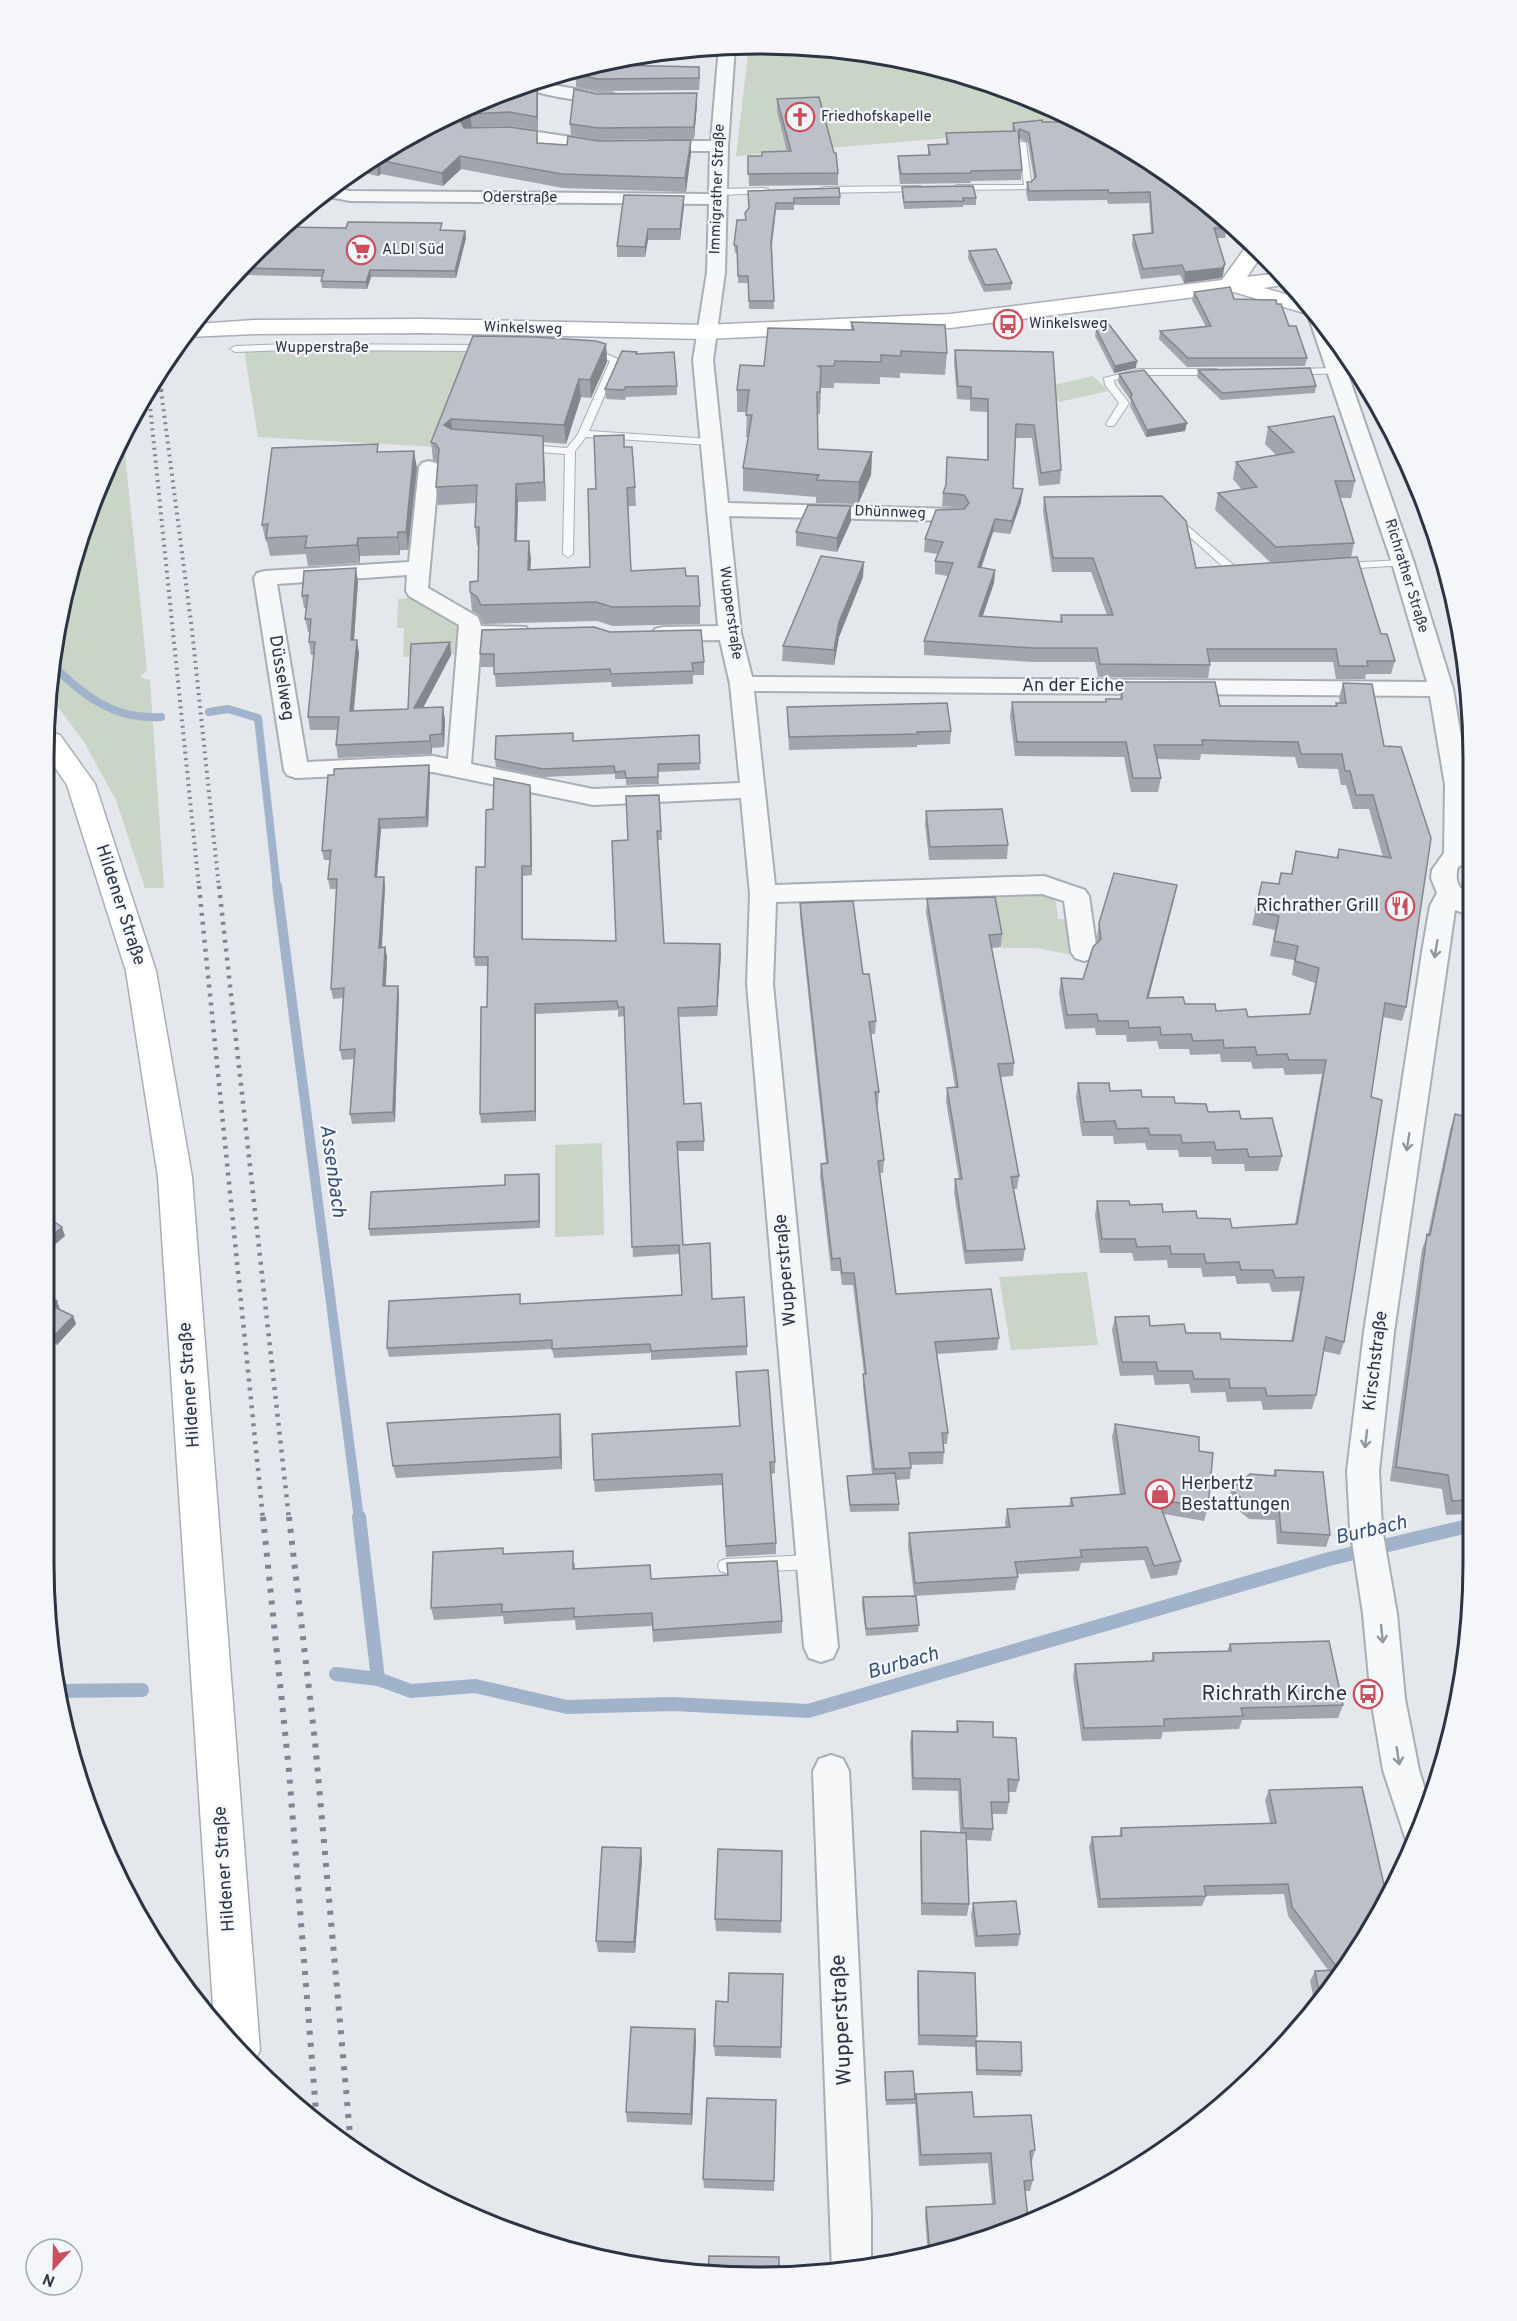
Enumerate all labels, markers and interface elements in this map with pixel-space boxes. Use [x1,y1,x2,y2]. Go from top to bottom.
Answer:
church icon: Friedhofskapelle [784,101,816,133]
place label: Friedhofskapelle [821,108,932,127]
street label: Immigrather Straße [706,123,730,255]
street label: Oderstraße [483,189,557,208]
supermarket icon: ALDI Süd [345,234,377,266]
place label: ALDI Süd [382,241,444,260]
bus stop icon: Winkelsweg [992,308,1024,340]
place label: Winkelsweg [1029,315,1108,334]
street label: Winkelsweg [483,318,563,340]
street label: Wupperstraße [275,339,369,358]
street label: Dhünnweg [854,502,926,524]
street label: Richrather Straße [1380,517,1432,635]
street label: Wupperstraße [714,565,746,661]
street label: Düsselweg [263,634,299,722]
street label: An der Eiche [1022,675,1124,698]
street label: Hildener Straße [90,842,150,968]
restaurant icon: Richrather Grill [1384,890,1416,922]
place label: Richrather Grill [1256,895,1379,918]
one-way arrow [1430,938,1441,958]
water label: Assenbach [313,1123,351,1219]
one-way arrow [1403,1131,1414,1151]
street label: Wupperstraße [770,1213,802,1327]
street label: Kirschstraße [1358,1310,1394,1412]
street label: Hildener Straße [174,1321,206,1449]
one-way arrow [1361,1428,1372,1448]
place label: Herbertz Bestattungen [1181,1473,1290,1517]
shop icon: Herbertz Bestattungen [1144,1478,1176,1510]
water label: Burbach [1333,1510,1410,1552]
one-way arrow [1377,1624,1388,1644]
water label: Burbach [864,1641,942,1687]
bus stop icon: Richrath Kirche [1352,1678,1384,1710]
place label: Richrath Kirche [1202,1681,1347,1708]
one-way arrow [1393,1746,1404,1766]
street label: Hildener Straße [209,1805,241,1933]
street label: Wupperstraße [825,1954,859,2086]
north arrow [24,2237,84,2297]
text: N [40,2268,58,2290]

